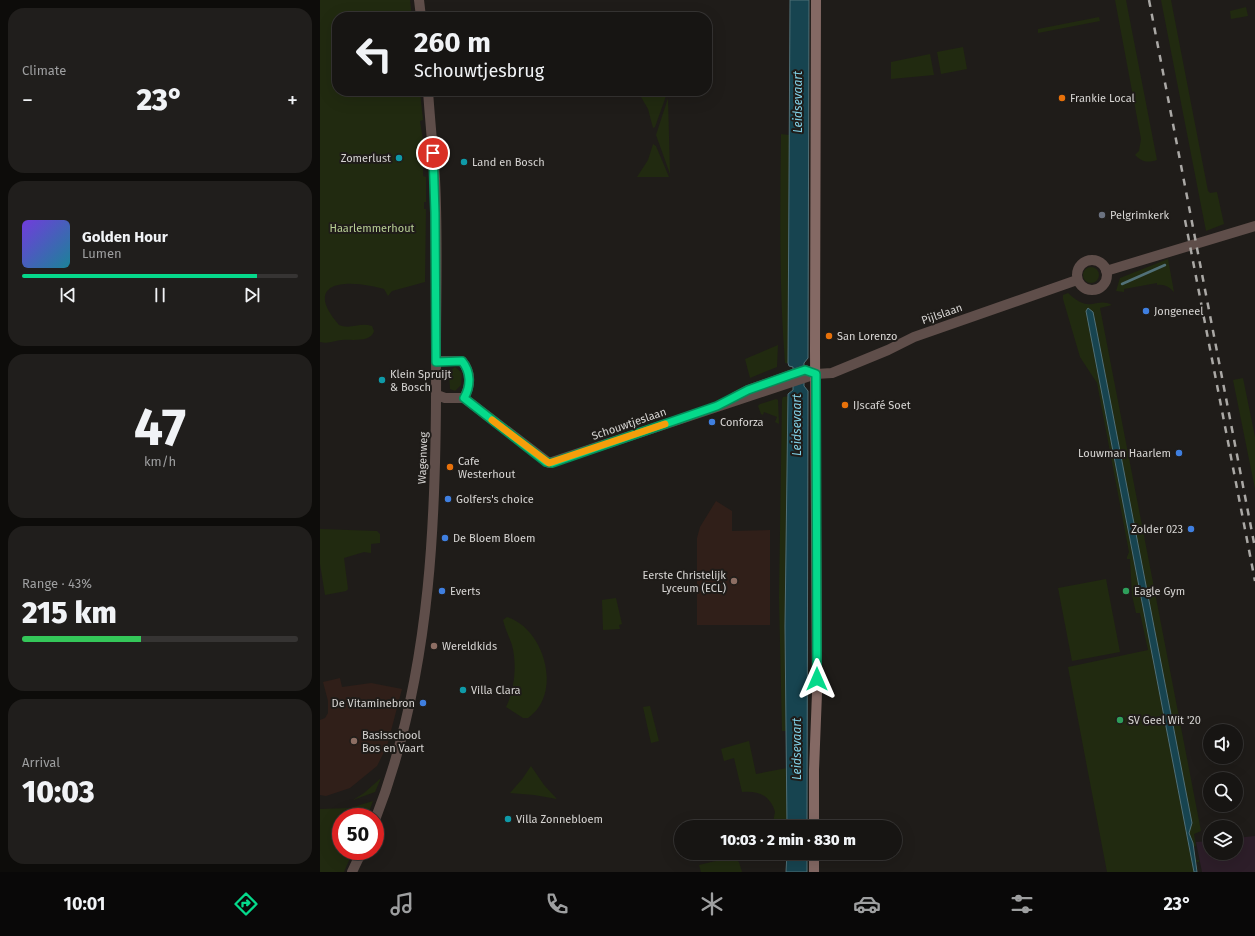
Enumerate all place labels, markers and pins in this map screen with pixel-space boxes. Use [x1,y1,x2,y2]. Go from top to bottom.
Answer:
place label: Frankie Local [1070,92,1135,105]
marker: Frankie Local [1057,93,1067,103]
pin [416,136,450,170]
place label: Zomerlust [341,152,391,165]
marker: Zomerlust [394,153,404,163]
place label: Land en Bosch [472,156,545,169]
marker: Land en Bosch [459,157,469,167]
place label: Pelgrimkerk [1110,209,1170,222]
marker: Pelgrimkerk [1097,210,1107,220]
place label: Jongeneel [1154,305,1203,318]
marker: Jongeneel [1141,306,1151,316]
place label: San Lorenzo [837,330,897,343]
marker: San Lorenzo [824,331,834,341]
place label: Klein Spruijt & Bosch [390,368,451,394]
marker: Klein Spruijt & Bosch [377,375,387,385]
place label: IJscafé Soet [853,399,911,412]
marker: IJscafé Soet [840,400,850,410]
place label: Conforza [720,416,764,429]
marker: Conforza [707,417,717,427]
place label: Louwman Haarlem [1078,447,1171,460]
marker: Louwman Haarlem [1174,448,1184,458]
place label: Cafe Westerhout [458,455,515,481]
marker: Cafe Westerhout [445,462,455,472]
place label: Golfers's choice [456,493,534,506]
marker: Golfers's choice [443,494,453,504]
place label: Zolder 023 [1131,523,1183,536]
marker: Zolder 023 [1186,524,1196,534]
place label: De Bloem Bloem [453,532,535,545]
marker: De Bloem Bloem [440,533,450,543]
place label: Eerste Christelijk Lyceum (ECL) [643,569,726,595]
marker: Eerste Christelijk Lyceum (ECL) [729,576,739,586]
place label: Everts [450,585,480,598]
place label: Eagle Gym [1134,585,1185,598]
marker: Everts [437,586,447,596]
marker: Eagle Gym [1121,586,1131,596]
place label: Wereldkids [442,640,497,653]
marker: Wereldkids [429,641,439,651]
place label: Villa Clara [471,684,521,697]
marker: Villa Clara [458,685,468,695]
place label: De Vitaminebron [332,697,415,710]
marker: De Vitaminebron [418,698,428,708]
place label: SV Geel Wit '20 [1128,714,1201,727]
marker: SV Geel Wit '20 [1115,715,1125,725]
place label: Basisschool Bos en Vaart [362,729,424,755]
marker: Basisschool Bos en Vaart [349,736,359,746]
place label: Villa Zonnebloem [516,813,603,826]
marker: Villa Zonnebloem [503,814,513,824]

